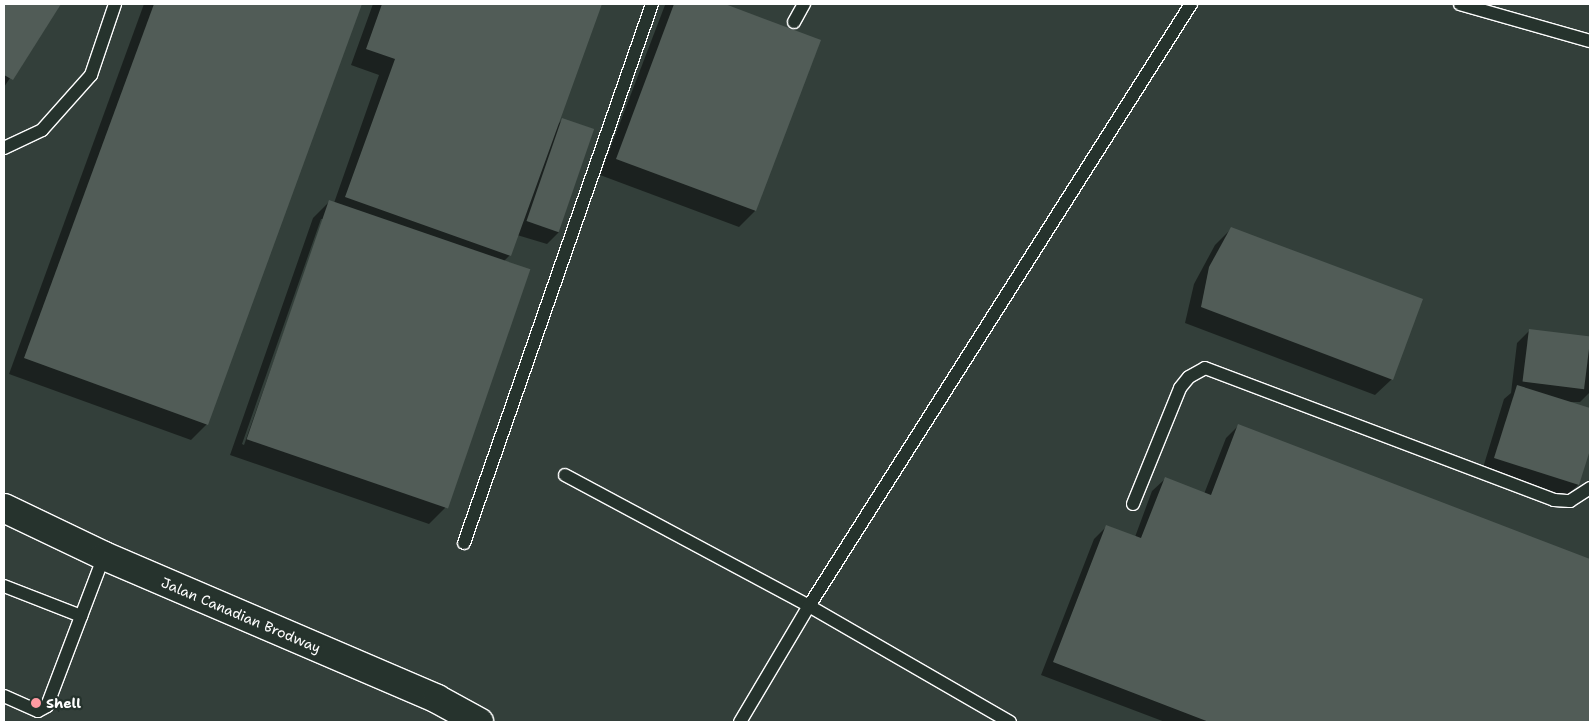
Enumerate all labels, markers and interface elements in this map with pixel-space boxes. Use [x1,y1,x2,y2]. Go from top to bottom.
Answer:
street label: Jalan Canadian Brodway [159,574,323,656]
place label: Shell [46,695,81,711]
marker: Shell [30,697,42,709]

